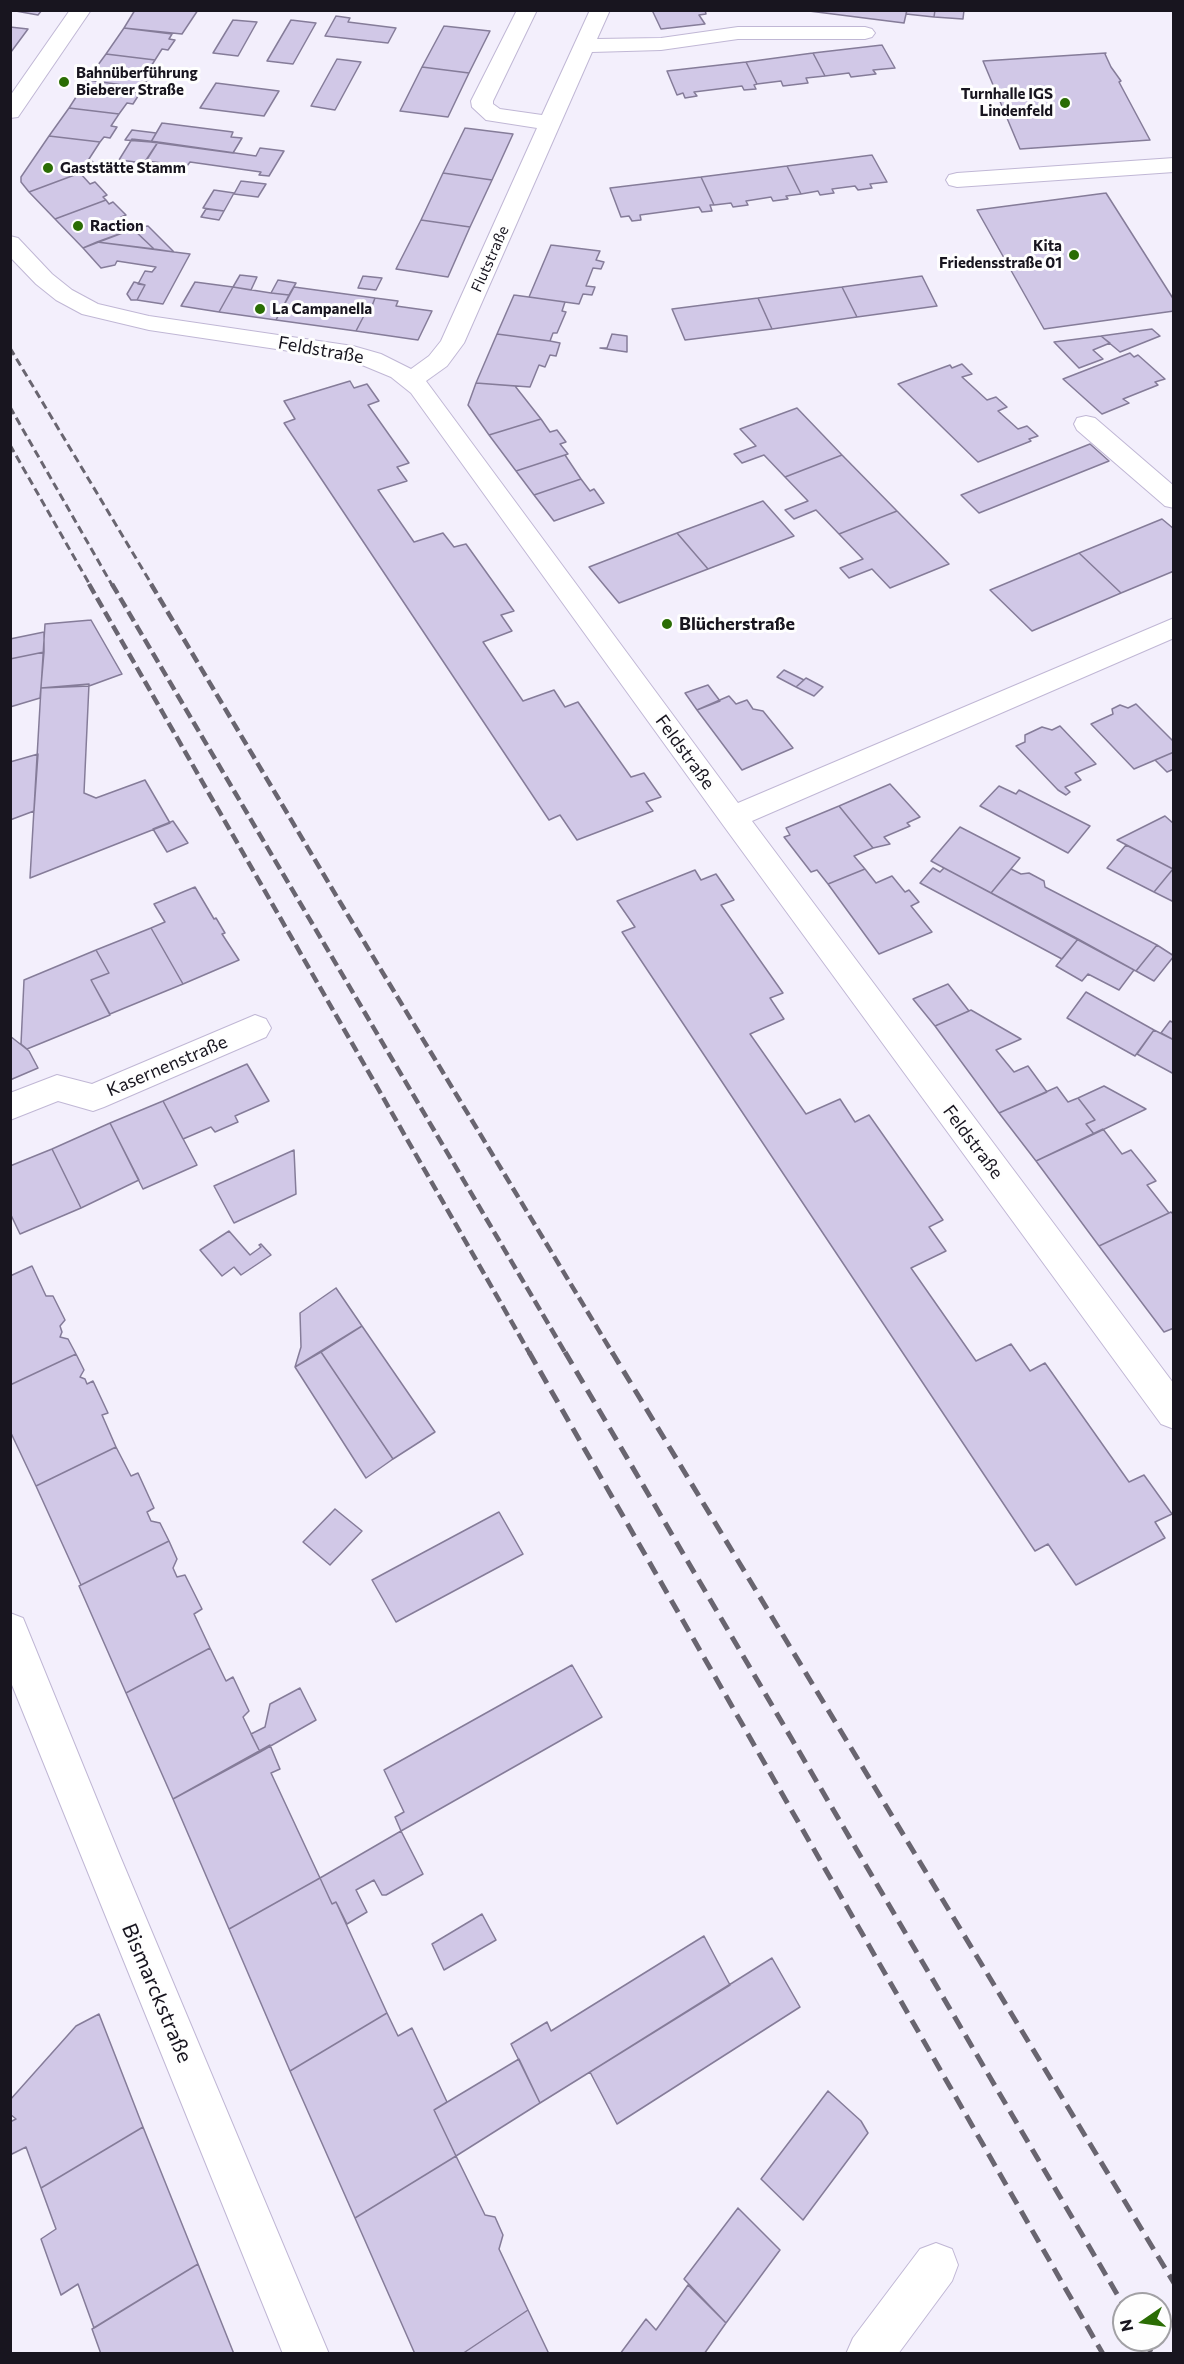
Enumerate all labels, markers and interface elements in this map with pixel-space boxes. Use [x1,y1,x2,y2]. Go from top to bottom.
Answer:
place label: Bahnüberführung Bieberer Straße [76,64,198,99]
marker: Bahnüberführung Bieberer Straße [57,75,71,89]
place label: Turnhalle IGS Lindenfeld [961,85,1053,120]
marker: Turnhalle IGS Lindenfeld [1058,96,1072,110]
place label: Gaststätte Stamm [60,159,186,177]
marker: Gaststätte Stamm [41,161,55,175]
place label: Raction [90,217,144,235]
marker: Raction [71,219,85,233]
street label: Flutstraße [467,223,513,295]
place label: Kita Friedensstraße 01 [939,237,1062,272]
marker: Kita Friedensstraße 01 [1067,248,1081,262]
place label: La Campanella [272,300,372,318]
marker: La Campanella [253,302,267,316]
street label: Feldstraße [276,332,366,368]
place label: Blücherstraße [679,613,795,635]
marker: Blücherstraße [660,617,674,631]
street label: Feldstraße [651,711,719,793]
street label: Kasernenstraße [103,1031,231,1101]
street label: Feldstraße [938,1101,1008,1183]
street label: Bismarckstraße [116,1920,198,2066]
north arrow [1112,2292,1172,2352]
text: N [1115,2318,1137,2334]

